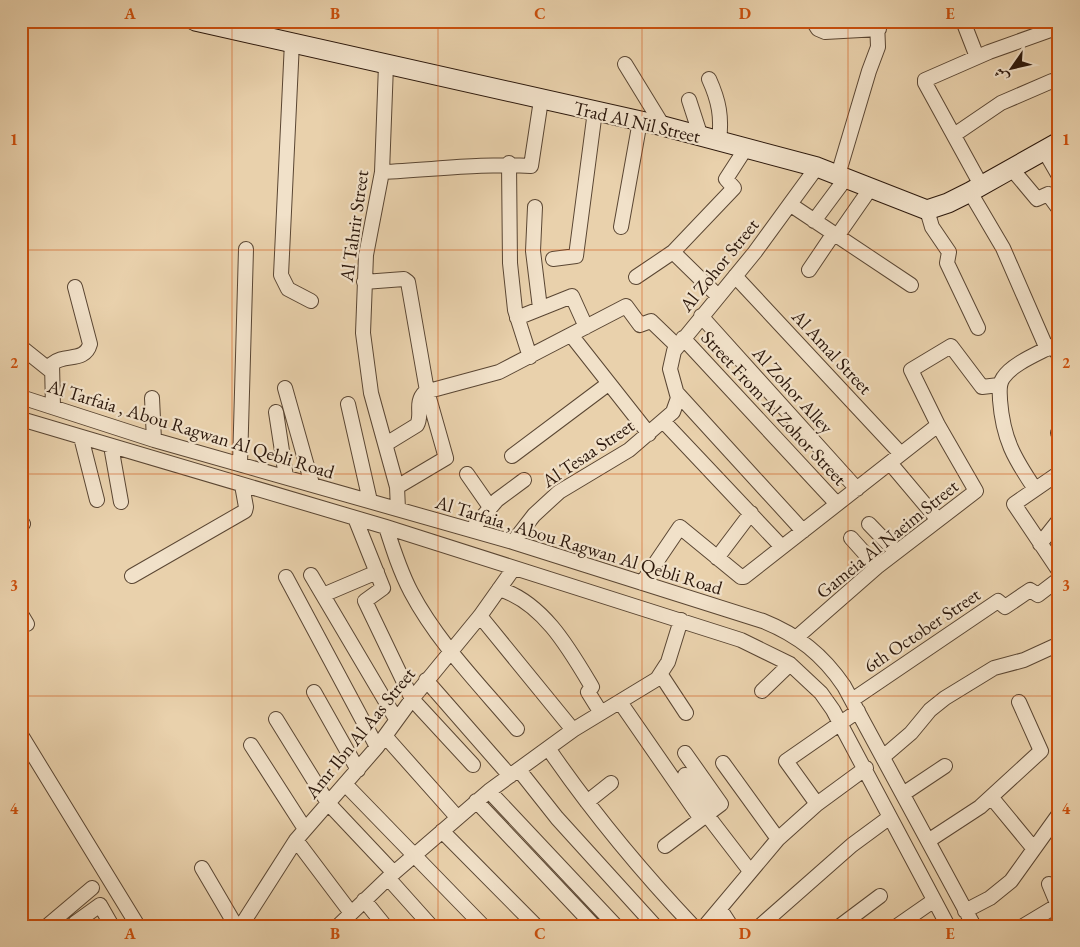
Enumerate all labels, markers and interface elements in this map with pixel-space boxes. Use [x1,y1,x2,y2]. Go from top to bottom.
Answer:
text: A [123,3,136,24]
text: B [330,3,340,24]
text: C [534,3,546,24]
text: D [739,3,751,24]
text: E [945,3,955,24]
north arrow [988,42,1038,92]
text: ش [990,64,1013,86]
street label: Trad Al Nil Street [571,95,703,149]
text: 1 [10,129,18,150]
text: 1 [1062,129,1070,150]
street label: Al Tahrir Street [334,169,374,284]
street label: Al Zohor Street [673,213,764,318]
street label: Al Amal Street [786,304,878,400]
street label: Street From Al Zohor Street [696,325,852,491]
street label: Al Zohor Alley [746,340,839,440]
text: 2 [10,352,19,373]
text: 2 [1062,352,1071,373]
street label: Al Tarfaia , Abou Ragwan Al Qebli Road [43,373,338,485]
street label: Al Tesaa Street [536,413,639,494]
street label: Gameia Al Naeim Street [811,474,963,604]
street label: Al Tarfaia , Abou Ragwan Al Qebli Road [431,489,726,601]
text: 3 [10,575,18,596]
text: 3 [1062,575,1070,596]
street label: 6th October Street [859,582,985,678]
street label: Amr Ibn Al Aas Street [299,662,421,805]
text: 4 [10,798,19,819]
text: 4 [1062,798,1071,819]
text: A [123,923,136,944]
text: B [330,923,340,944]
text: C [534,923,546,944]
text: D [739,923,751,944]
text: E [945,923,955,944]

